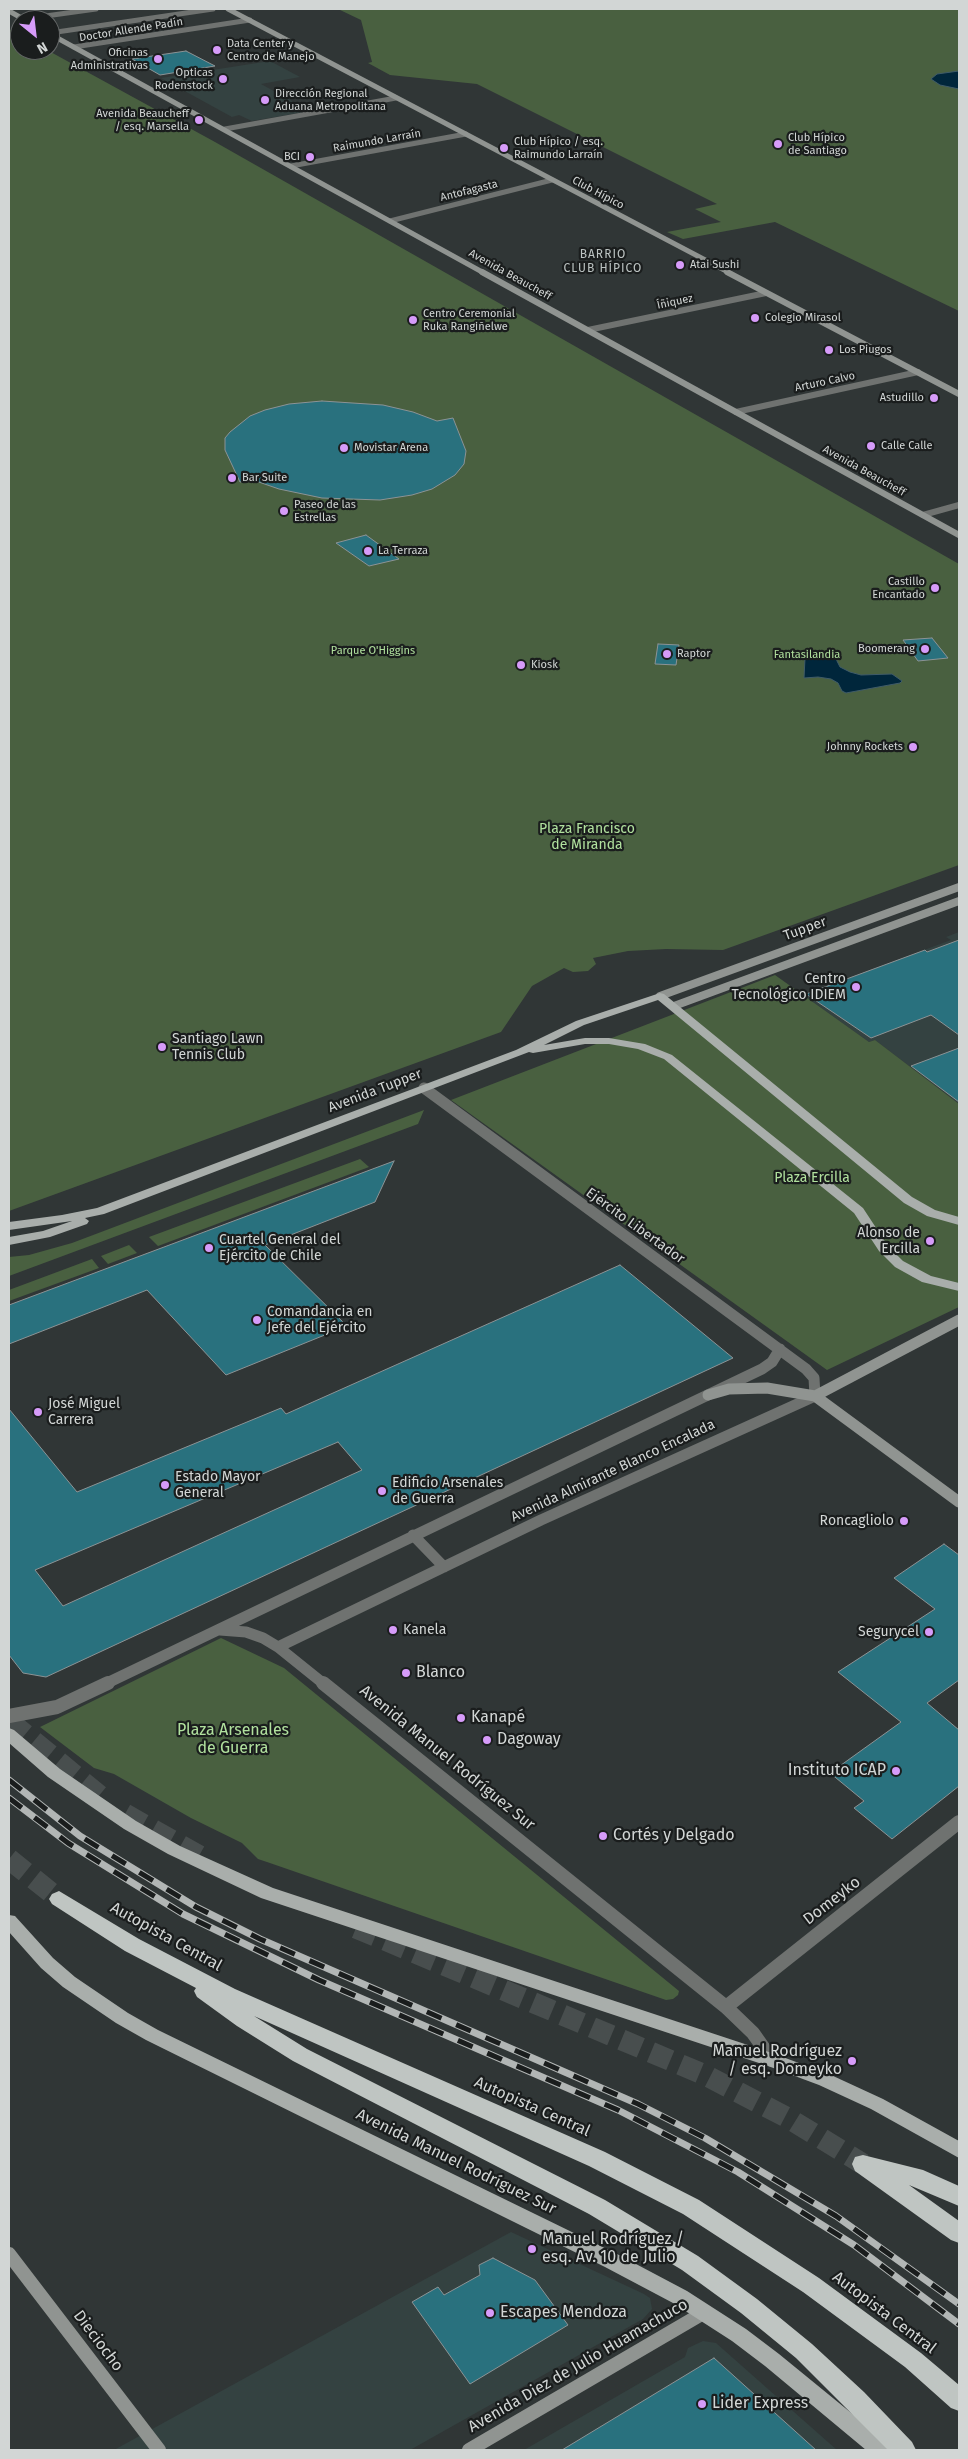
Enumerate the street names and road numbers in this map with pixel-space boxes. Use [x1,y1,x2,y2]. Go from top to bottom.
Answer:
street label: Doctor Allende Padín [78,15,184,45]
street label: Raimundo Larraín [332,127,422,155]
street label: Club Hípico [570,174,626,212]
street label: Antofagasta [439,177,499,205]
street label: Avenida Beaucheff [466,247,554,303]
street label: Íñiquez [656,292,694,312]
street label: Arturo Calvo [794,369,856,395]
street label: Avenida Beaucheff [820,443,908,499]
street label: Tupper [781,913,829,945]
street label: Avenida Tupper [326,1065,424,1117]
street label: Ejército Libertador [582,1184,688,1268]
street label: Avenida Almirante Blanco Encalada [508,1416,718,1526]
street label: Avenida Manuel Rodríguez Sur [355,1681,539,1835]
street label: Domeyko [800,1873,864,1929]
street label: Autopista Central [107,1898,225,1976]
street label: Autopista Central [471,2073,593,2141]
street label: Avenida Manuel Rodríguez Sur [353,2105,559,2219]
street label: Autopista Central [828,2268,940,2358]
street label: Avenida Diez de Julio Huamachuco [465,2295,691,2437]
street label: Dieciocho [69,2307,127,2375]

